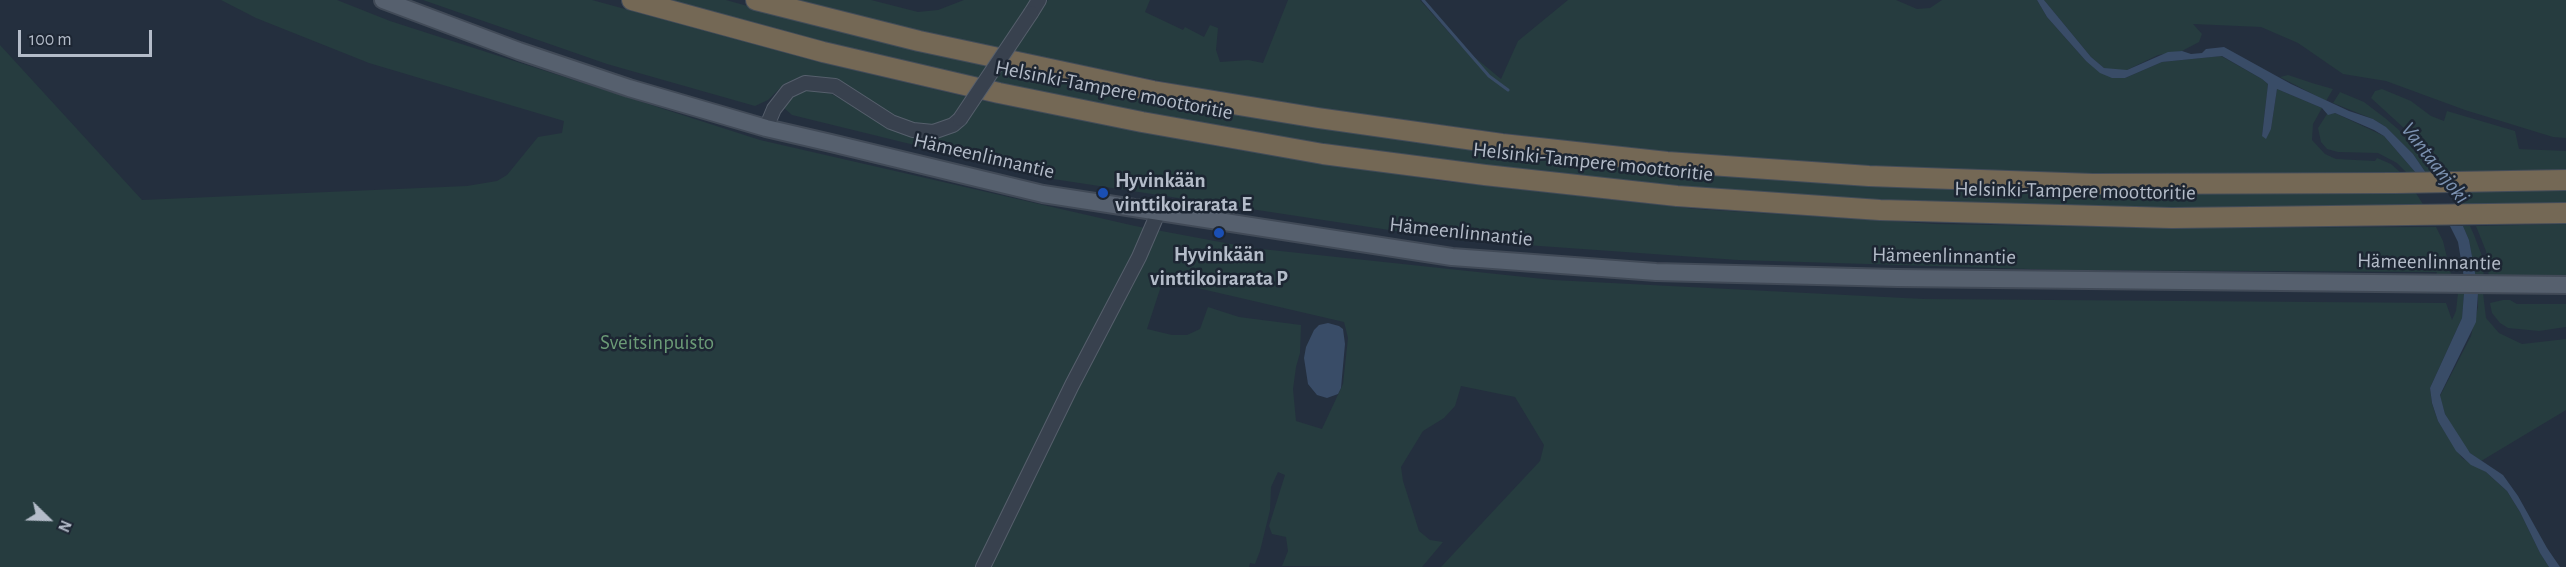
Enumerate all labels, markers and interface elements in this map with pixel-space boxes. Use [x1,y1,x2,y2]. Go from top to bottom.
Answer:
scale bar [21,18,154,56]
text: 100 m [29,31,72,49]
street label: Helsinki-Tampere moottoritie [993,55,1235,125]
water label: Vantaanjoki [2395,117,2475,209]
street label: Hämeenlinnantie [911,128,1057,184]
street label: Helsinki-Tampere moottoritie [1472,137,1714,187]
place label: Hyvinkään vinttikoirarata E [1115,168,1252,218]
street label: Helsinki-Tampere moottoritie [1954,176,2196,206]
marker: Hyvinkään vinttikoirarata E [1096,186,1110,200]
street label: Hämeenlinnantie [1388,212,1534,252]
marker: Hyvinkään vinttikoirarata P [1212,226,1226,240]
place label: Hyvinkään vinttikoirarata P [1150,242,1288,292]
street label: Hämeenlinnantie [1872,242,2016,270]
street label: Hämeenlinnantie [2357,248,2501,276]
park label: Sveitsinpuisto [600,330,714,356]
north arrow [18,489,78,549]
text: N [55,518,74,534]

